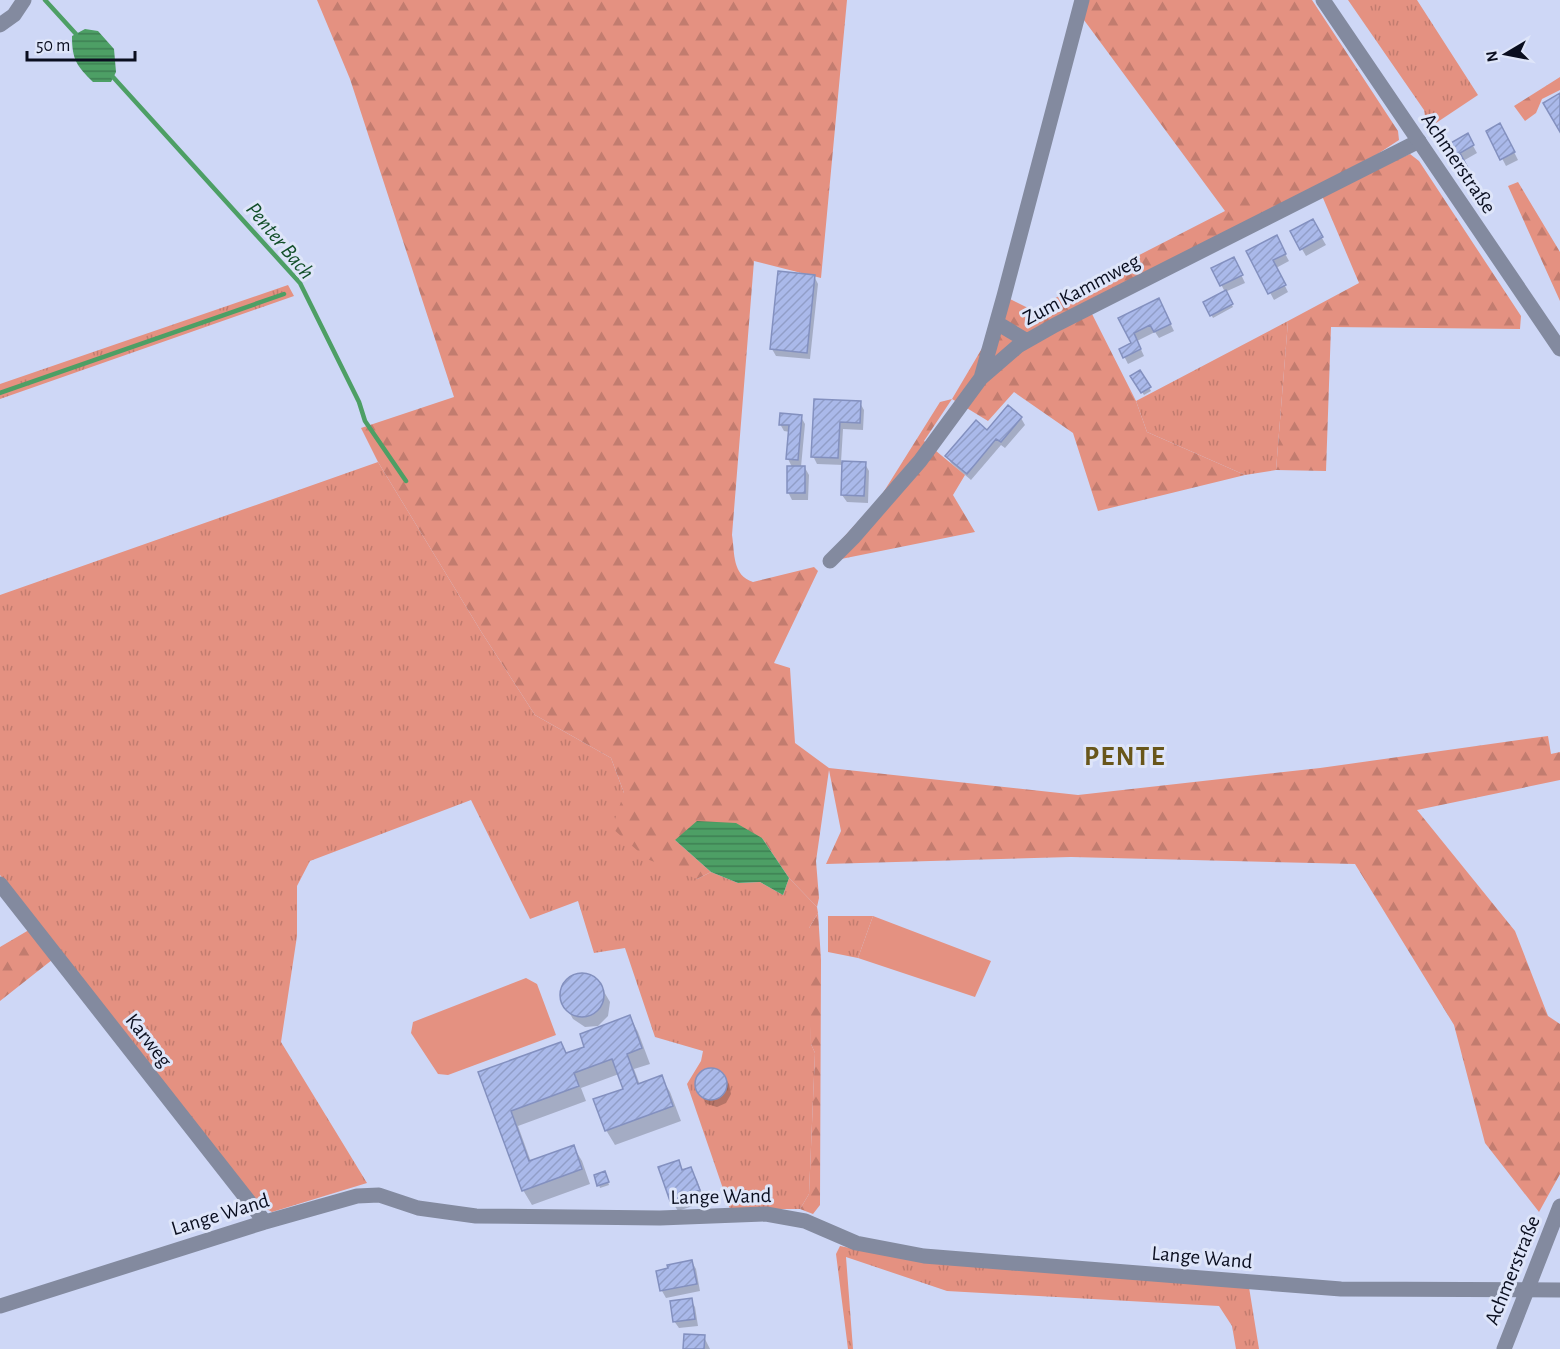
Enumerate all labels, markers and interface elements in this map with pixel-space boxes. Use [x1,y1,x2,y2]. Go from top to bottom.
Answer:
scale bar [27,24,135,62]
north arrow [1476,24,1536,84]
text: 50 m [36,37,70,55]
text: N [1483,50,1501,63]
street label: Achmerstraße [1417,109,1500,217]
water label: Penter Bach [242,198,318,283]
street label: Zum Kammweg [1019,250,1144,329]
district label: PENTE [1084,743,1166,770]
street label: Karweg [121,1010,176,1072]
street label: Lange Wand [670,1185,772,1208]
street label: Lange Wand [169,1190,272,1239]
street label: Achmerstraße [1481,1213,1544,1328]
street label: Lange Wand [1151,1243,1253,1272]

